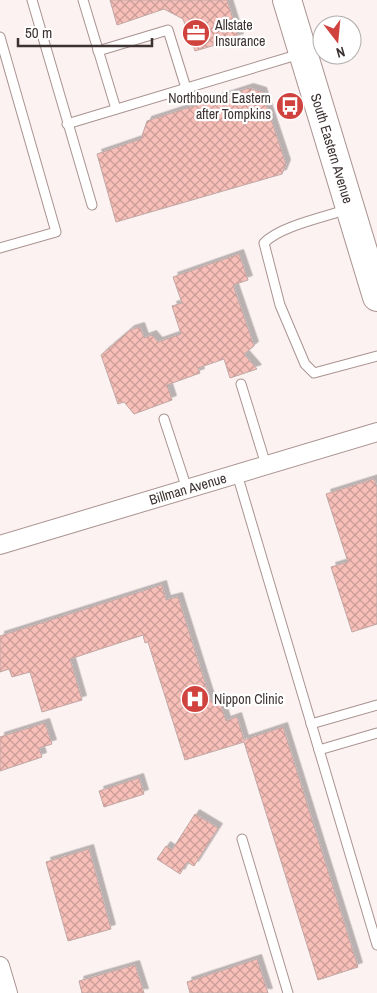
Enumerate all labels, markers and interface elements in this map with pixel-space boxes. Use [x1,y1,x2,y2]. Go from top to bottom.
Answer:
scale bar [18,15,151,47]
north arrow [312,15,362,65]
place label: Allstate Insurance [214,16,265,50]
office icon: Allstate Insurance [181,18,211,48]
text: 50 m [25,22,52,43]
text: N [334,43,347,62]
place label: Northbound Eastern after Tompkins [168,89,271,123]
bus stop icon: Northbound Eastern after Tompkins [275,91,305,121]
street label: South Eastern Avenue [307,91,357,206]
street label: Billman Avenue [147,469,228,509]
hospital icon: Nippon Clinic [180,684,210,714]
place label: Nippon Clinic [214,690,284,708]

